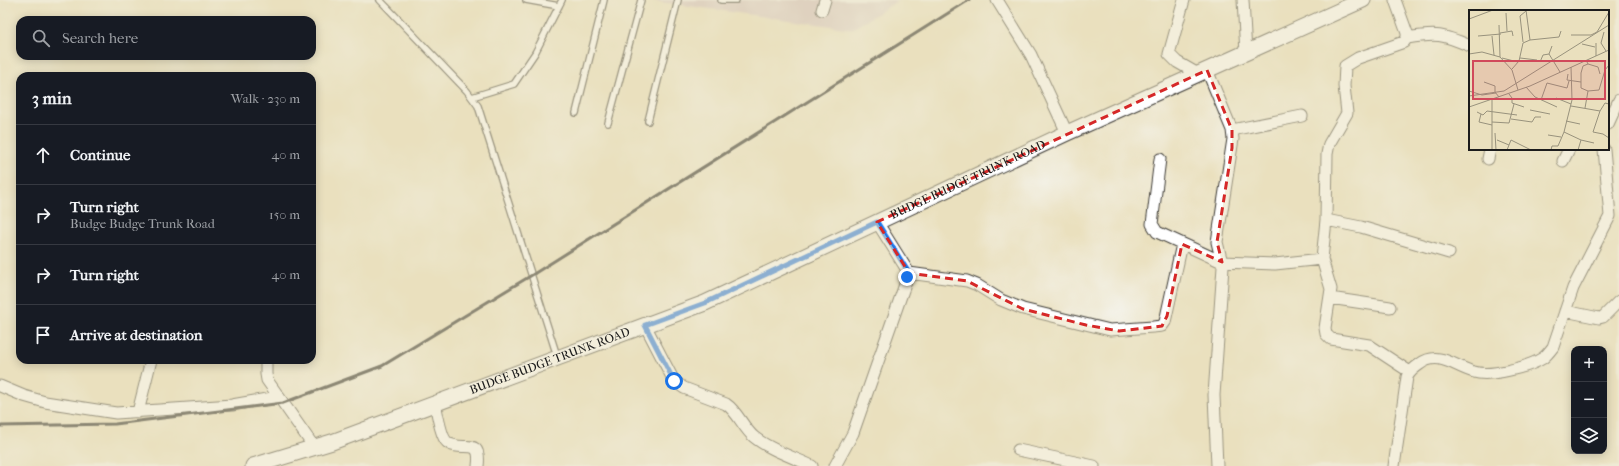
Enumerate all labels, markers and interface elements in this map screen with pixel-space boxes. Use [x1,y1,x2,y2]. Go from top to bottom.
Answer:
inset map [1469,10,1609,150]
search box [16,16,316,60]
icon: search [30,27,52,49]
text: Search here [62,29,138,47]
text: 3 min [32,88,72,108]
text: Walk · 230 m [231,91,300,106]
street label: BUDGE BUDGE TRUNK ROAD [888,137,1048,222]
icon: ahead [32,144,54,166]
text: Continue [70,146,130,164]
text: 40 m [272,147,300,162]
text: Turn right [70,198,139,216]
icon: right [32,204,54,226]
text: 150 m [269,207,300,222]
text: Budge Budge Trunk Road [70,216,215,231]
icon: right [32,264,54,286]
text: Turn right [70,266,139,284]
text: 40 m [272,267,300,282]
route end [898,268,916,286]
icon: arrive [32,324,54,346]
street label: BUDGE BUDGE TRUNK ROAD [468,325,632,397]
text: Arrive at destination [70,326,202,344]
map controls [1571,346,1607,454]
button: + [1571,346,1607,382]
route start [665,372,683,390]
button: − [1571,382,1607,418]
button: layers [1571,418,1607,454]

